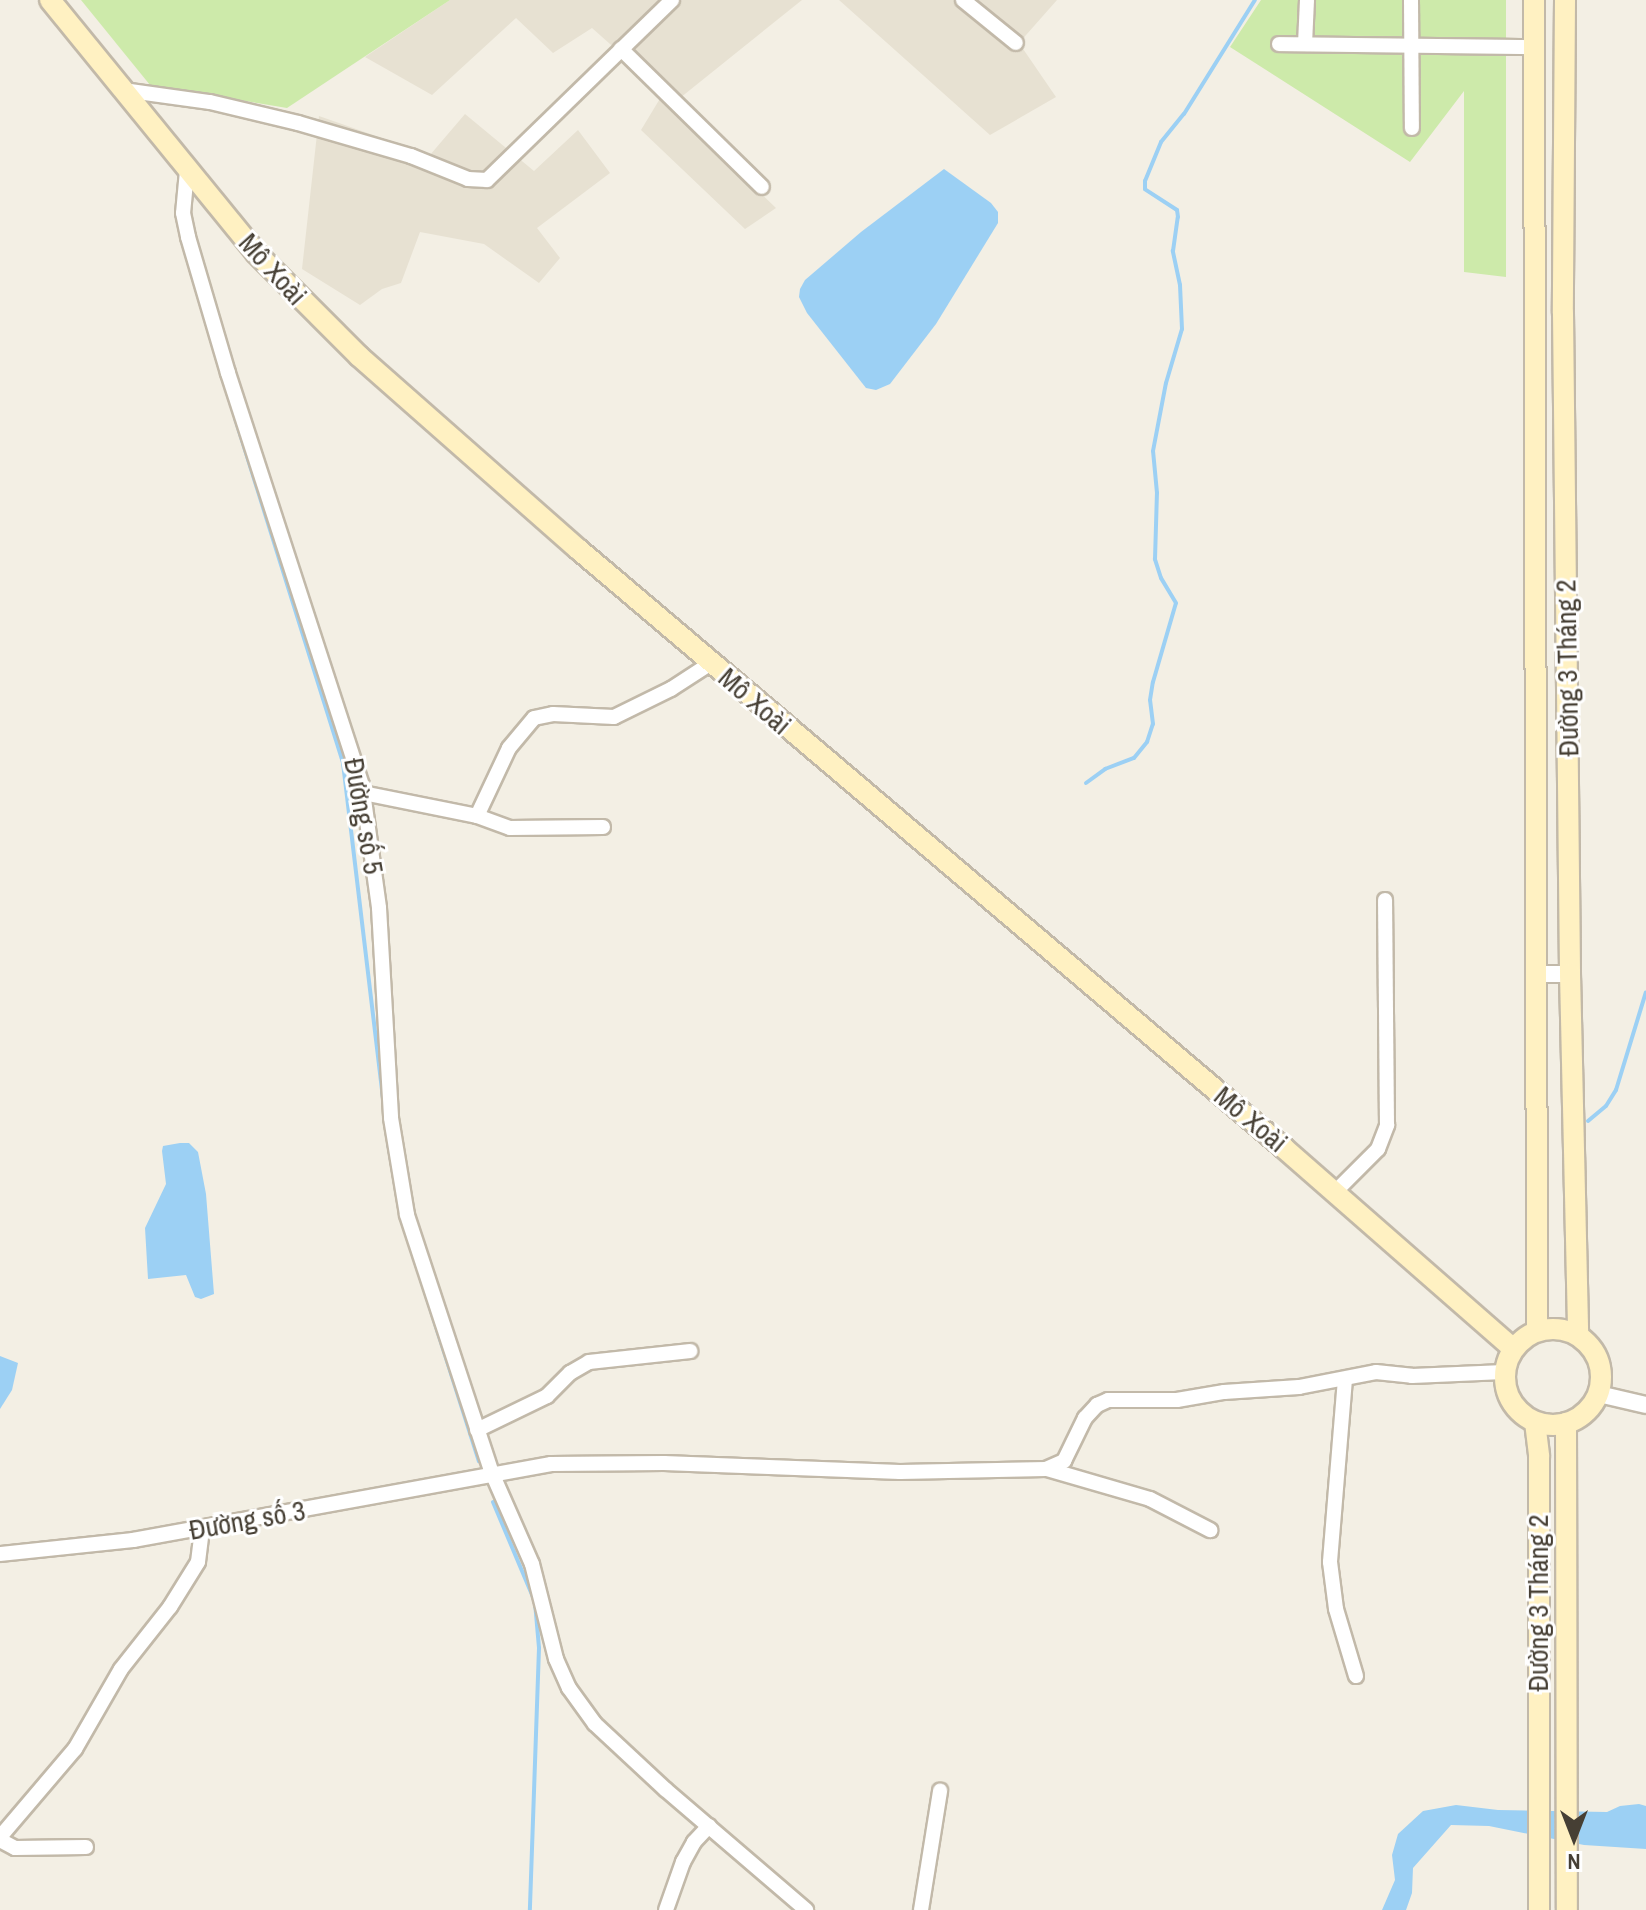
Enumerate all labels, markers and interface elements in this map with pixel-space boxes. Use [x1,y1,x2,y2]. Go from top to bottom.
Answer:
street label: Mô Xoài [232,226,314,312]
street label: Đường 3 Tháng 2 [1549,579,1585,757]
street label: Mô Xoài [712,660,798,742]
street label: Đường số 5 [337,755,391,877]
street label: Mô Xoài [1208,1079,1294,1159]
street label: Đường số 3 [186,1493,308,1547]
street label: Đường 3 Tháng 2 [1521,1514,1555,1692]
north arrow [1534,1798,1614,1878]
text: N [1567,1847,1581,1877]

